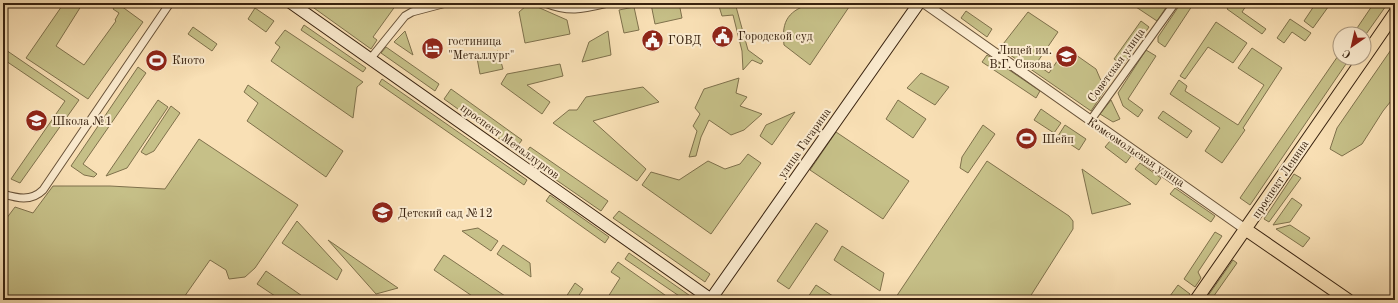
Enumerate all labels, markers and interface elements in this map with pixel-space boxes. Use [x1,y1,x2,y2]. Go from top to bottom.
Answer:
public building icon: Городской суд [709,23,735,49]
street label: Советская улица [1086,26,1148,105]
north arrow [1332,26,1372,66]
public building icon: ГОВД [639,27,665,53]
place label: Городской суд [738,31,813,43]
hotel icon: гостиница "Металлург" [419,35,445,61]
place label: ГОВД [668,35,701,47]
place label: гостиница "Металлург" [448,36,515,62]
school or university icon: Лицей им. В.Г. Сизова [1054,44,1080,70]
place label: Лицей им. В.Г. Сизова [989,45,1052,71]
text: С [1341,46,1353,60]
sports icon: Киото [143,47,169,73]
place label: Киото [172,55,205,67]
street label: проспект Металлургов [458,102,561,182]
street label: улица Гагарина [776,106,834,181]
school or university icon: Школа №1 [24,108,50,134]
place label: Школа №1 [52,116,112,128]
street label: Комсомольская улица [1085,116,1186,190]
sports icon: Шейп [1014,126,1040,152]
place label: Шейп [1042,134,1074,146]
street label: проспект Ленина [1250,138,1311,221]
school or university icon: Детский сад №12 [369,200,395,226]
place label: Детский сад №12 [398,208,493,220]

